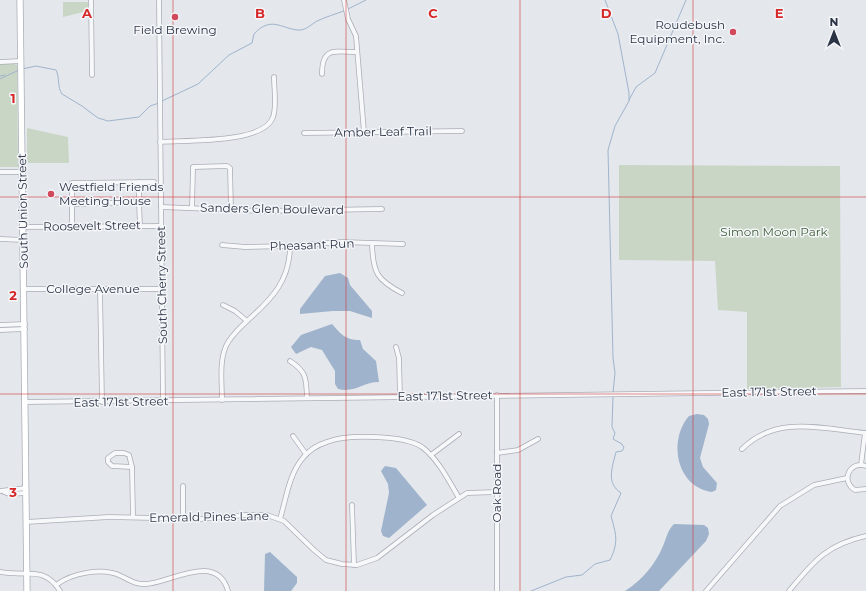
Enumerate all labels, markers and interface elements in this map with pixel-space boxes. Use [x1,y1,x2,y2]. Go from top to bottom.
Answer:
text: A [81,5,93,21]
text: B [255,5,265,21]
text: C [428,5,438,21]
text: D [601,5,612,21]
text: E [775,5,784,21]
marker: Field Brewing [170,12,180,22]
north arrow [814,12,854,52]
text: N [830,15,838,29]
place label: Roudebush Equipment, Inc. [629,17,725,46]
place label: Field Brewing [133,22,217,37]
marker: Roudebush Equipment, Inc. [728,27,738,37]
text: 1 [10,90,16,106]
street label: Amber Leaf Trail [334,123,432,140]
street label: South Union Street [14,153,31,269]
place label: Westfield Friends Meeting House [59,179,163,208]
marker: Westfield Friends Meeting House [46,189,56,199]
street label: Sanders Glen Boulevard [200,200,344,217]
street label: Roosevelt Street [43,217,141,234]
park label: Simon Moon Park [720,224,828,239]
street label: South Cherry Street [153,226,170,344]
street label: Pheasant Run [269,236,355,253]
street label: College Avenue [46,281,140,296]
text: 2 [9,287,17,303]
street label: East 171st Street [721,383,817,400]
street label: East 171st Street [397,387,493,404]
street label: East 171st Street [73,393,169,410]
street label: Oak Road [489,464,504,522]
text: 3 [8,484,17,500]
street label: Emerald Pines Lane [149,508,269,525]

